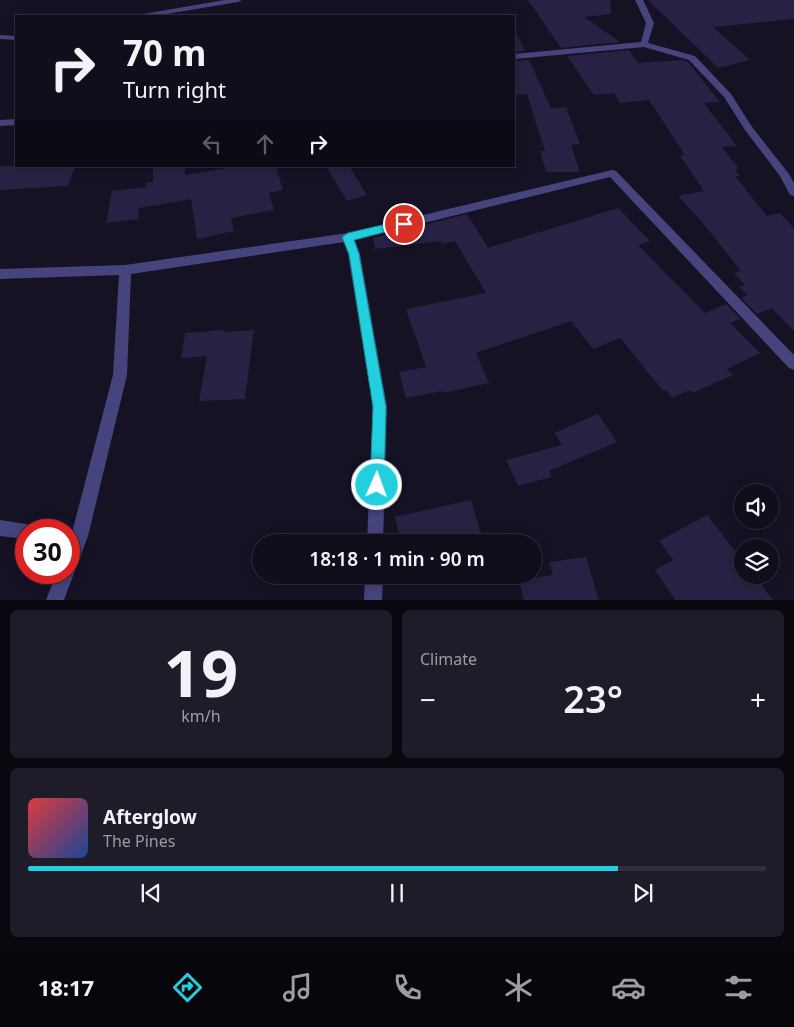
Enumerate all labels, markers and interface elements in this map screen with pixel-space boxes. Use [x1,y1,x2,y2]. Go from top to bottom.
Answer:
text: 70 m [123,29,206,76]
icon: right [40,35,105,100]
text: Turn right [123,74,226,104]
icon: left [198,130,226,158]
icon: ahead [251,130,279,158]
icon: right [304,130,332,158]
pin [383,203,425,245]
icon: arrive [390,210,418,238]
position arrow [350,458,402,510]
map controls [734,484,779,584]
button: sound [734,484,779,529]
speed limit sign: 30 [15,519,80,584]
button: layers [734,539,779,584]
text: 18:18 · 1 min · 90 m [309,546,485,572]
text: 19 [164,628,238,716]
text: Climate [420,648,477,670]
text: 23° [563,672,623,724]
text: − [420,680,436,718]
text: + [750,680,766,718]
text: km/h [181,705,221,727]
text: Afterglow [103,804,197,830]
text: The Pines [103,830,175,852]
icon: previous [137,879,165,907]
icon: pause [383,879,411,907]
icon: next [629,879,657,907]
icon: directions [170,970,205,1005]
icon: music [280,970,315,1005]
icon: phone [390,970,425,1005]
icon: climate [501,970,536,1005]
icon: car [611,970,646,1005]
icon: filters [721,970,756,1005]
text: 18:17 [38,972,94,1002]

